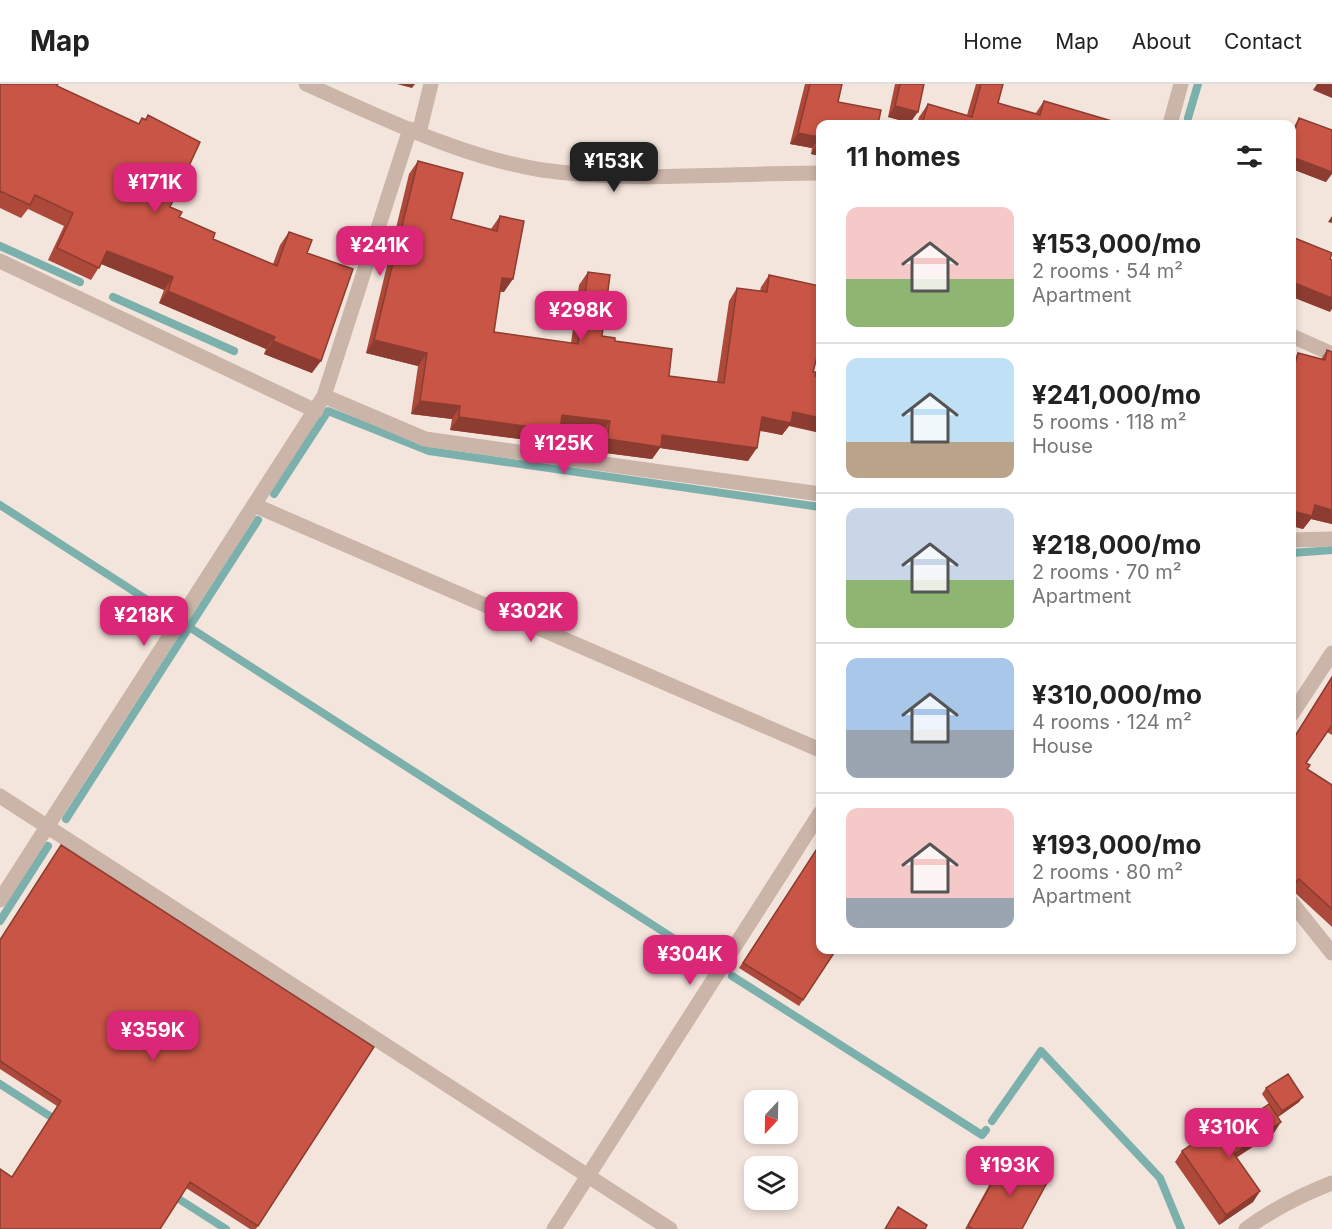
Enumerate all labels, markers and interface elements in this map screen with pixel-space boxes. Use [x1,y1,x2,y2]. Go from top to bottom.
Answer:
text: Map [30,24,90,58]
text: Home [963,29,1022,54]
text: Map [1055,29,1099,54]
text: About [1132,29,1191,54]
text: Contact [1224,29,1302,54]
icon: filters [1233,140,1266,173]
text: 11 homes [846,141,961,172]
pin: ¥153K [572,142,656,193]
text: ¥153K [584,149,644,173]
pin: ¥171K [113,163,197,214]
text: ¥171K [128,170,182,194]
pin: ¥241K [338,226,422,277]
text: ¥153,000/mo [1032,228,1201,259]
icon: home [894,231,966,303]
text: ¥241K [350,233,410,257]
text: 2 rooms · 54 m² [1032,259,1183,283]
text: Apartment [1032,283,1131,307]
pin: ¥298K [539,291,623,342]
text: ¥298K [549,298,613,322]
text: ¥241,000/mo [1032,379,1201,410]
icon: home [894,382,966,454]
text: 5 rooms · 118 m² [1032,410,1187,434]
pin: ¥125K [522,424,606,475]
text: ¥125K [534,431,594,455]
text: House [1032,434,1093,458]
text: ¥218,000/mo [1032,529,1201,560]
icon: home [894,532,966,604]
text: 2 rooms · 70 m² [1032,560,1182,584]
text: Apartment [1032,584,1131,608]
pin: ¥302K [489,592,573,643]
pin: ¥218K [102,596,186,647]
text: ¥302K [499,599,563,623]
text: ¥218K [114,603,174,627]
text: ¥310,000/mo [1032,679,1202,710]
icon: home [894,682,966,754]
text: 4 rooms · 124 m² [1032,710,1192,734]
text: House [1032,734,1093,758]
text: ¥193,000/mo [1032,829,1201,860]
icon: home [894,832,966,904]
text: 2 rooms · 80 m² [1032,860,1183,884]
text: Apartment [1032,884,1131,908]
pin: ¥304K [648,935,732,986]
text: ¥304K [657,942,723,966]
pin: ¥359K [111,1011,195,1062]
text: ¥359K [121,1018,185,1042]
north arrow [744,1090,798,1144]
map controls [744,1090,798,1210]
pin: ¥310K [1187,1108,1271,1159]
text: ¥310K [1199,1115,1259,1139]
pin: ¥193K [968,1146,1052,1197]
text: ¥193K [980,1153,1040,1177]
button: layers [744,1156,798,1210]

